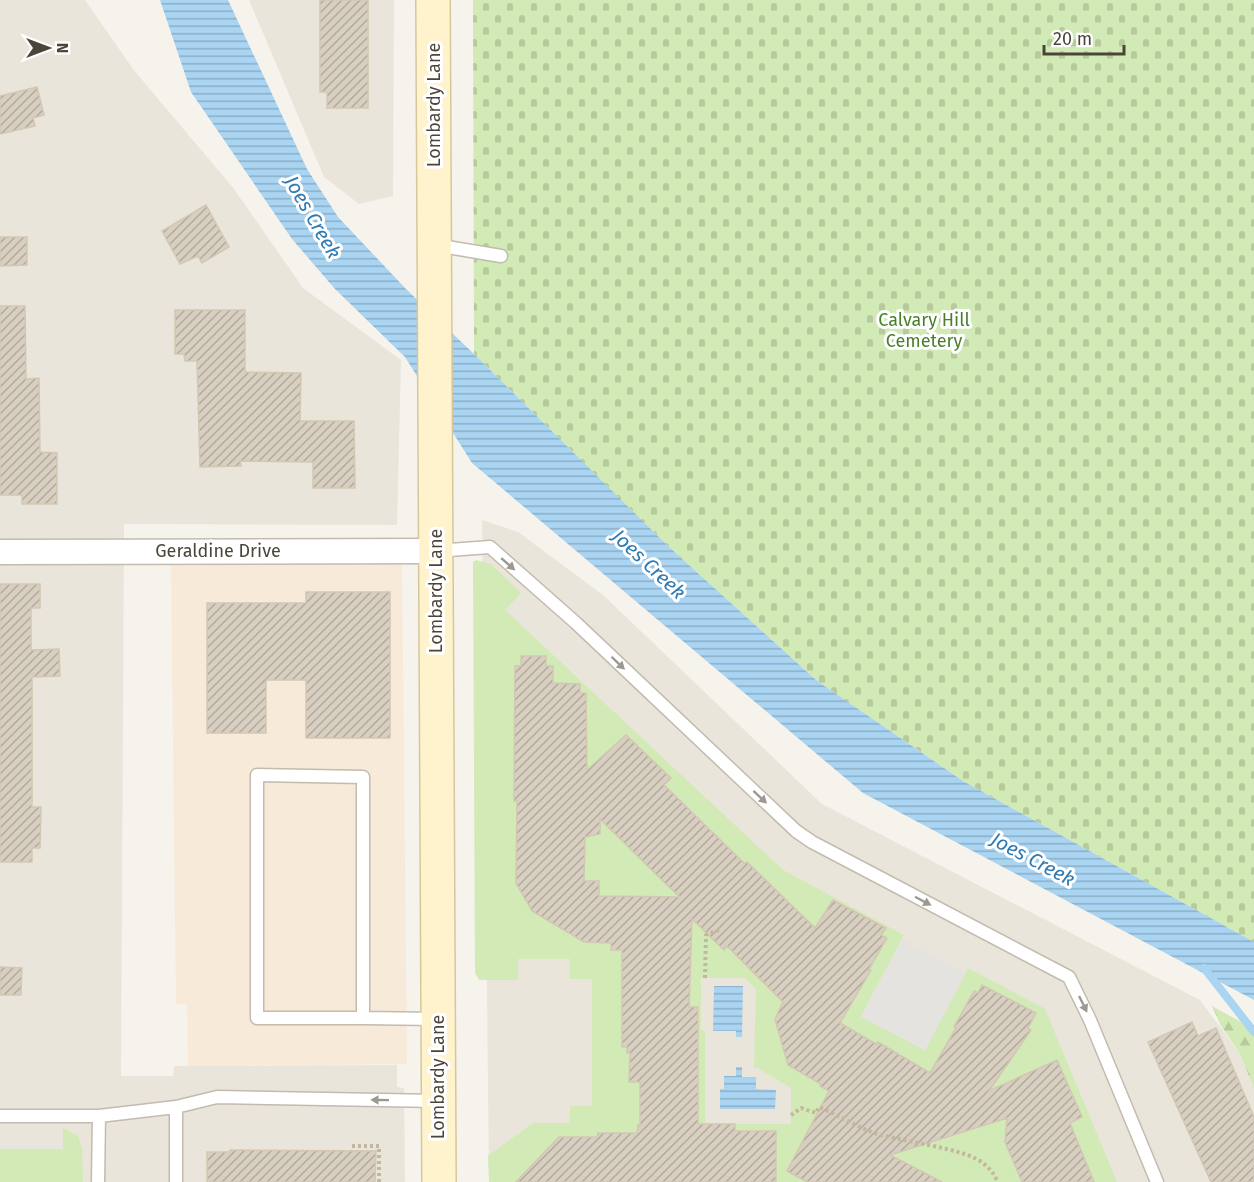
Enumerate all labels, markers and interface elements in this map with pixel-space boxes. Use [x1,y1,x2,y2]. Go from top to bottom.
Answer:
north arrow [18,18,78,78]
scale bar [1044,18,1124,56]
text: 20 m [1053,28,1092,50]
text: N [53,43,72,53]
street label: Lombardy Lane [423,43,445,167]
water label: Joes Creek [279,170,346,263]
park label: Calvary Hill Cemetery [878,309,970,352]
water label: Joes Creek [607,523,691,604]
street label: Lombardy Lane [425,529,447,653]
street label: Geraldine Drive [155,540,281,562]
one-way arrow [500,557,515,570]
one-way arrow [610,656,625,669]
one-way arrow [752,790,767,803]
water label: Joes Creek [986,826,1079,891]
one-way arrow [915,896,932,906]
one-way arrow [1078,996,1087,1013]
street label: Lombardy Lane [427,1015,449,1139]
one-way arrow [371,1095,390,1105]

